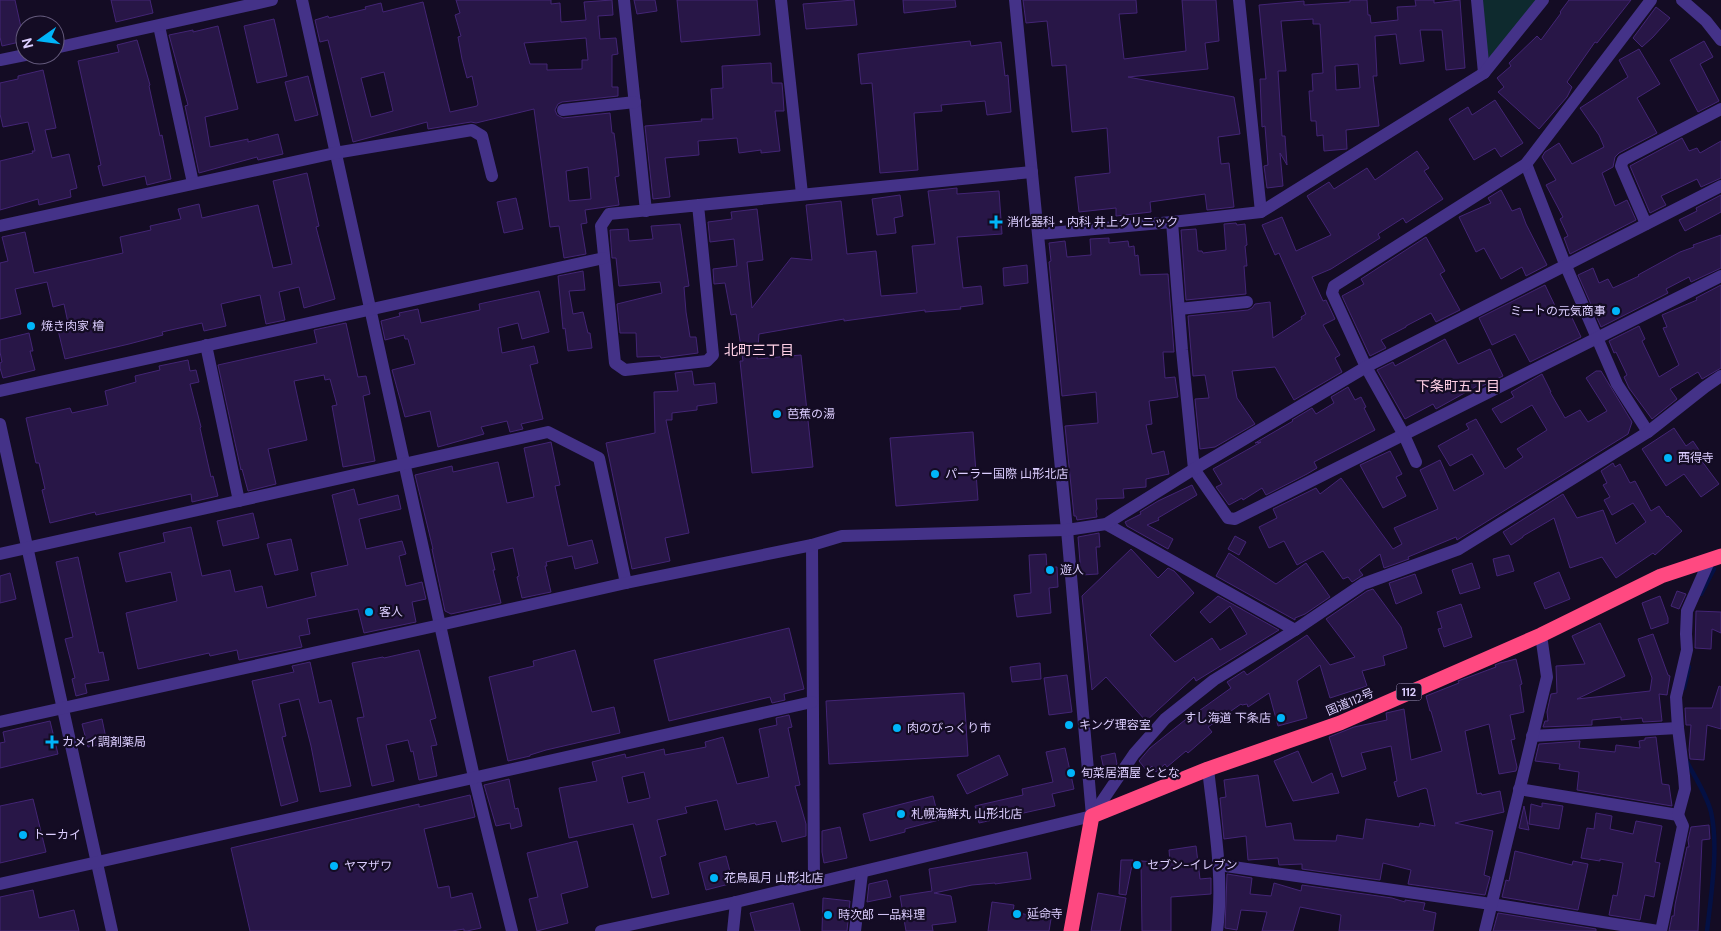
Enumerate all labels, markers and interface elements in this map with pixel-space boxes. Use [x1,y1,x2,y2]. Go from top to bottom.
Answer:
north arrow [15,15,65,65]
text: N [17,36,37,50]
place label: 消化器科・内科 井上クリニック [1007,214,1178,230]
marker: 消化器科・内科 井上クリニック [989,215,1003,229]
place label: ミートの元気商事 [1510,303,1606,319]
marker: ミートの元気商事 [1610,305,1622,317]
place label: 焼き肉家 檜 [41,318,104,334]
marker: 焼き肉家 檜 [25,320,37,332]
district label: 北町三丁目 [724,341,794,359]
district label: 下条町五丁目 [1416,377,1500,395]
place label: 芭蕉の湯 [787,406,835,422]
marker: 芭蕉の湯 [771,408,783,420]
place label: 西得寺 [1678,450,1714,466]
marker: 西得寺 [1662,452,1674,464]
place label: パーラー国際 山形北店 [945,466,1068,482]
marker: パーラー国際 山形北店 [929,468,941,480]
place label: 遊人 [1060,562,1084,578]
marker: 遊人 [1044,564,1056,576]
place label: 客人 [379,604,403,620]
marker: 客人 [363,606,375,618]
road number: 112 [1396,684,1422,700]
street label: 国道112号 [1324,685,1376,719]
place label: すし海道 下条店 [1184,710,1271,726]
marker: すし海道 下条店 [1275,712,1287,724]
place label: キング理容室 [1079,717,1151,733]
marker: キング理容室 [1063,719,1075,731]
place label: 肉のびっくり市 [907,720,991,736]
marker: 肉のびっくり市 [891,722,903,734]
place label: カメイ調剤薬局 [62,734,146,750]
marker: カメイ調剤薬局 [46,736,58,748]
place label: 旬菜居酒屋 ととな [1081,765,1180,781]
marker: 旬菜居酒屋 ととな [1065,767,1077,779]
place label: 札幌海鮮丸 山形北店 [911,806,1022,822]
marker: 札幌海鮮丸 山形北店 [895,808,907,820]
place label: トーカイ [33,827,81,843]
marker: トーカイ [17,829,29,841]
place label: セブン-イレブン [1147,857,1238,873]
place label: ヤマザワ [344,858,392,874]
marker: セブン-イレブン [1131,859,1143,871]
marker: ヤマザワ [328,860,340,872]
place label: 花鳥風月 山形北店 [724,870,823,886]
marker: 花鳥風月 山形北店 [708,872,720,884]
place label: 延命寺 [1027,906,1063,922]
place label: 時次郎 一品料理 [838,907,925,923]
marker: 延命寺 [1011,908,1023,920]
marker: 時次郎 一品料理 [822,909,834,921]

